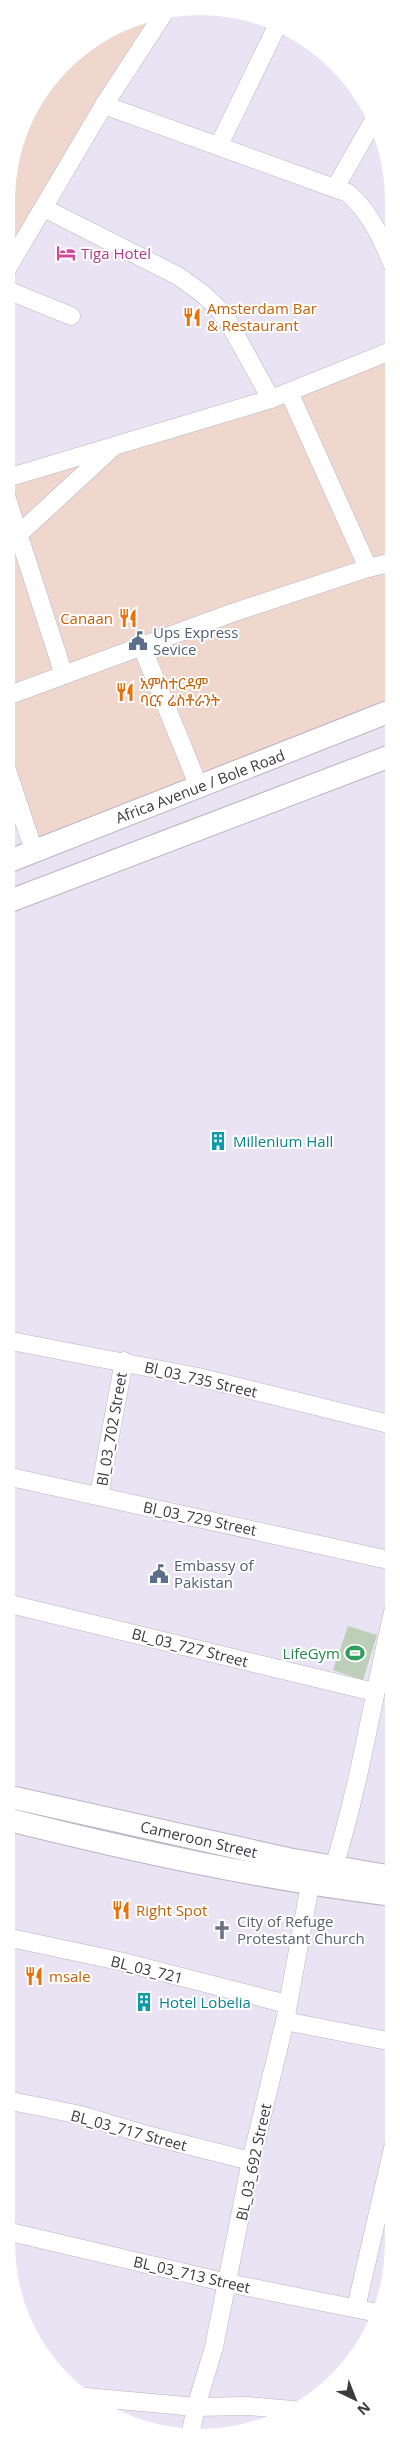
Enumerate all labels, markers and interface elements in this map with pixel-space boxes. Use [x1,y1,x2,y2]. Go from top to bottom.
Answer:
hotel icon: Tiga Hotel [55,242,77,264]
place label: Tiga Hotel [81,243,151,263]
place label: Amsterdam Bar & Restaurant [207,298,317,335]
restaurant icon: Amsterdam Bar & Restaurant [181,306,203,328]
restaurant icon: Canaan [117,607,139,629]
place label: Canaan [60,608,113,628]
place label: Ups Express Sevice [153,622,238,659]
public building icon: Ups Express Sevice [127,630,149,652]
place label: አምስተርዳም ባርና ሬስቶራንት [140,673,220,710]
restaurant icon: አምስተርዳም ባርና ሬስቶራንት [114,681,136,703]
street label: Africa Avenue / Bole Road [112,744,288,828]
building icon: Millenium Hall [207,1130,229,1152]
place label: Millenium Hall [233,1131,333,1151]
street label: Bl_03_735 Street [143,1356,259,1402]
street label: Bl_03_702 Street [91,1370,131,1488]
street label: Bl_03_729 Street [142,1496,258,1540]
place label: Embassy of Pakistan [174,1555,254,1592]
public building icon: Embassy of Pakistan [148,1563,170,1585]
street label: BL_03_727 Street [130,1623,250,1671]
sports icon: LifeGym [344,1642,366,1664]
place label: LifeGym [283,1643,340,1663]
street label: Cameroon Street [139,1816,259,1862]
restaurant icon: Right Spot [110,1899,132,1921]
place label: Right Spot [136,1900,207,1920]
place label: City of Refuge Protestant Church [237,1911,365,1948]
church icon: City of Refuge Protestant Church [211,1919,233,1941]
street label: BL_03_721 [109,1950,185,1988]
restaurant icon: msale [23,1965,45,1987]
place label: msale [49,1966,91,1986]
building icon: Hotel Lobelia [133,1991,155,2013]
place label: Hotel Lobelia [159,1992,251,2012]
street label: BL_03_692 Street [231,2102,275,2222]
street label: BL_03_717 Street [69,2105,189,2155]
street label: BL_03_713 Street [132,2251,252,2297]
north arrow [330,2374,380,2424]
text: N [354,2398,375,2420]

